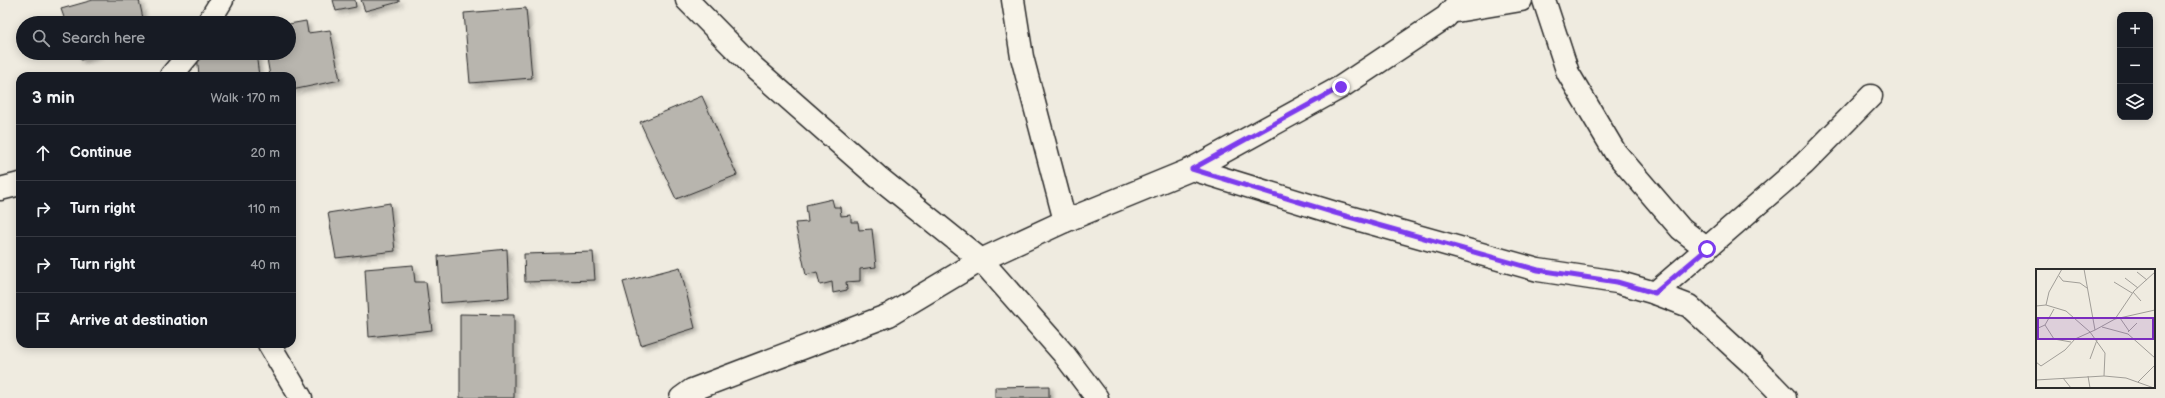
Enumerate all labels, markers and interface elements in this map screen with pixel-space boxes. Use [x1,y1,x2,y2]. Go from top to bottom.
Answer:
map controls [2117,12,2153,120]
button: + [2117,12,2153,48]
search box [16,16,296,60]
icon: search [30,27,52,49]
text: Search here [62,29,145,48]
button: − [2117,48,2153,84]
route end [1332,78,1350,96]
button: layers [2117,84,2153,120]
text: 3 min [32,88,75,108]
text: Walk · 170 m [210,90,280,106]
icon: ahead [32,142,54,164]
text: Continue [70,143,132,162]
text: 20 m [250,145,280,161]
icon: right [32,198,54,220]
text: Turn right [70,199,135,218]
text: 110 m [248,201,280,217]
route start [1698,240,1716,258]
icon: right [32,254,54,276]
text: Turn right [70,255,135,274]
text: 40 m [250,257,280,273]
inset map [2036,269,2155,388]
icon: arrive [32,310,54,332]
text: Arrive at destination [70,311,208,330]

